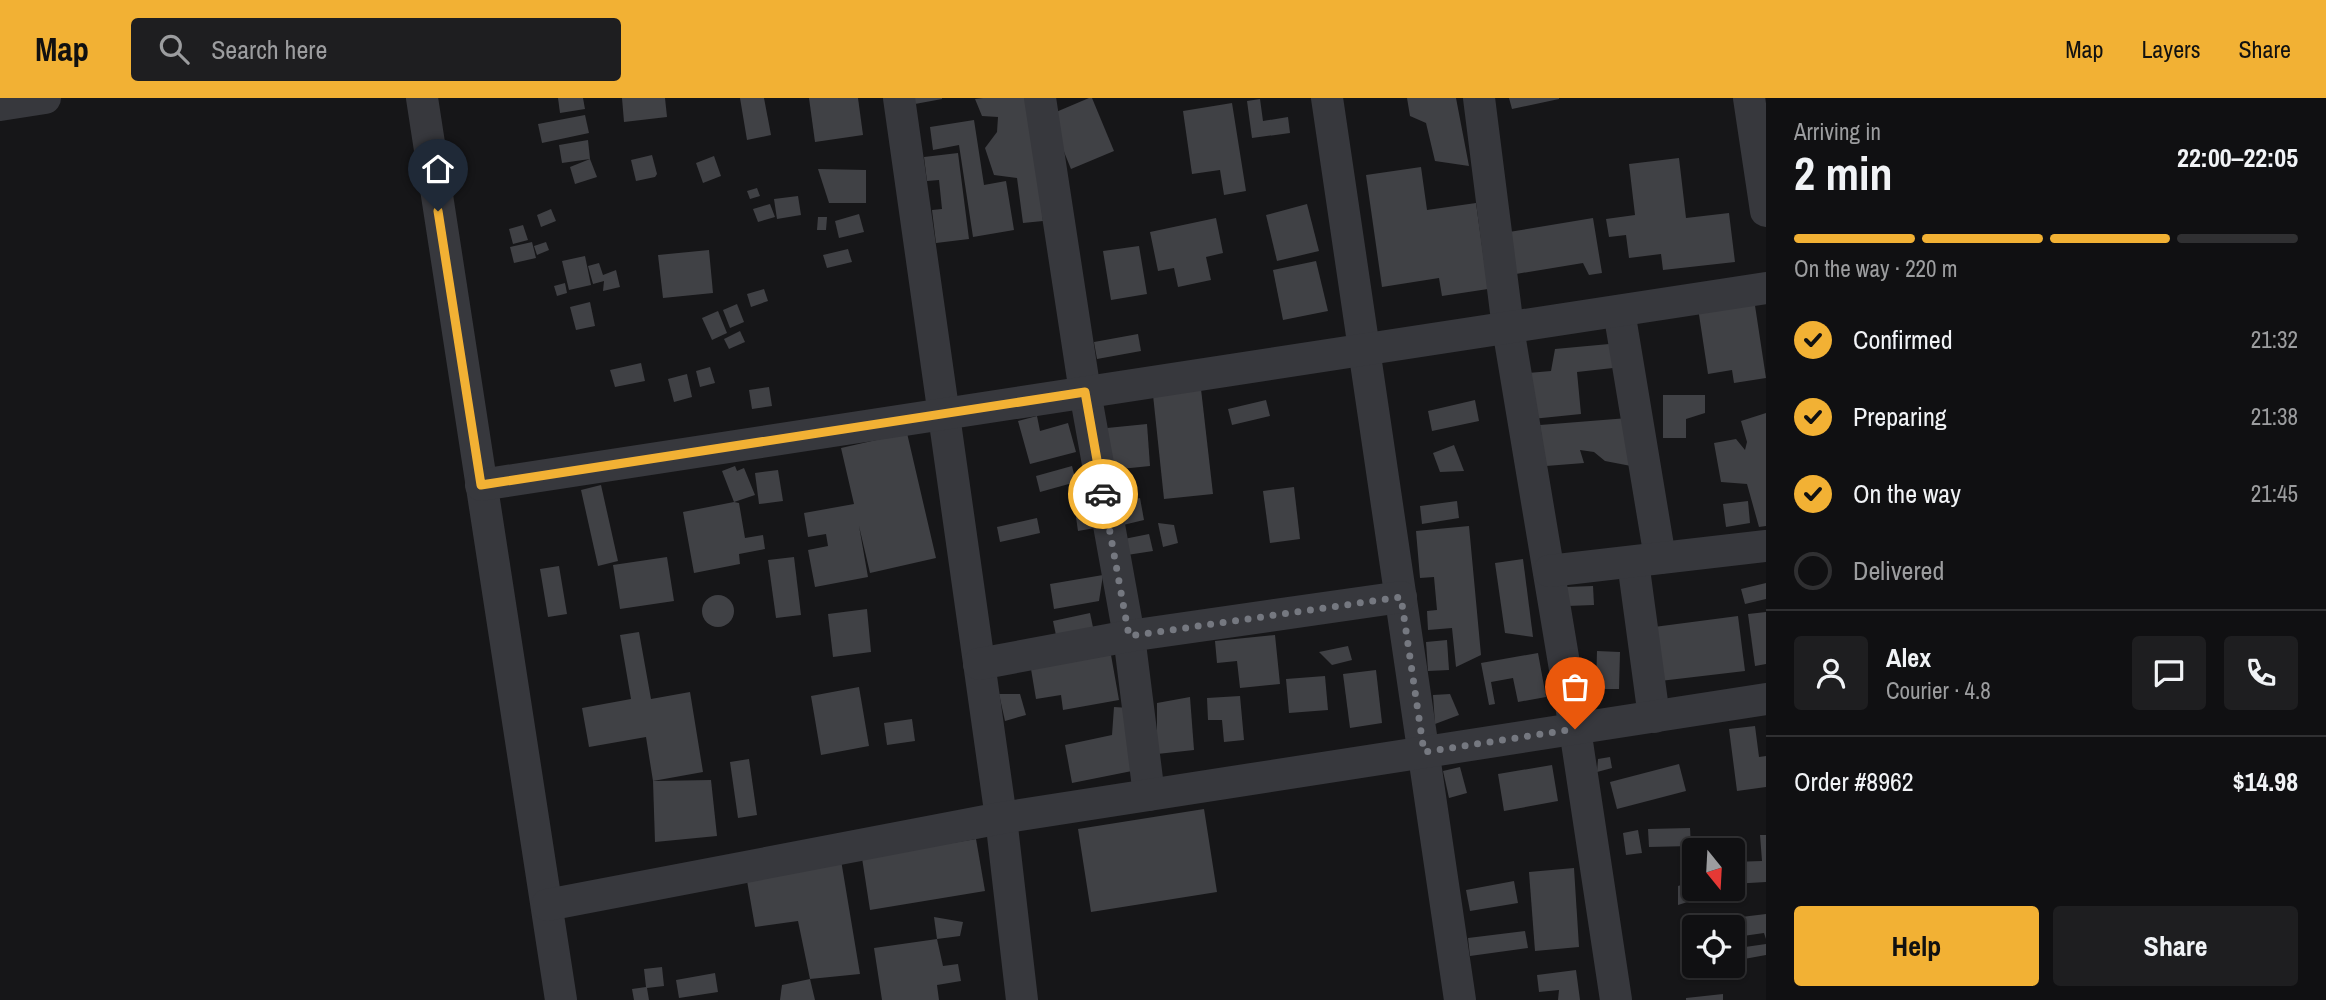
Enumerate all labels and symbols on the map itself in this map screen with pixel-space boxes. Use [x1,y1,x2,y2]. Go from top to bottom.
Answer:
pin [408,139,468,211]
courier [1068,459,1138,529]
pin [1545,657,1605,729]
north arrow [1682,838,1745,901]

